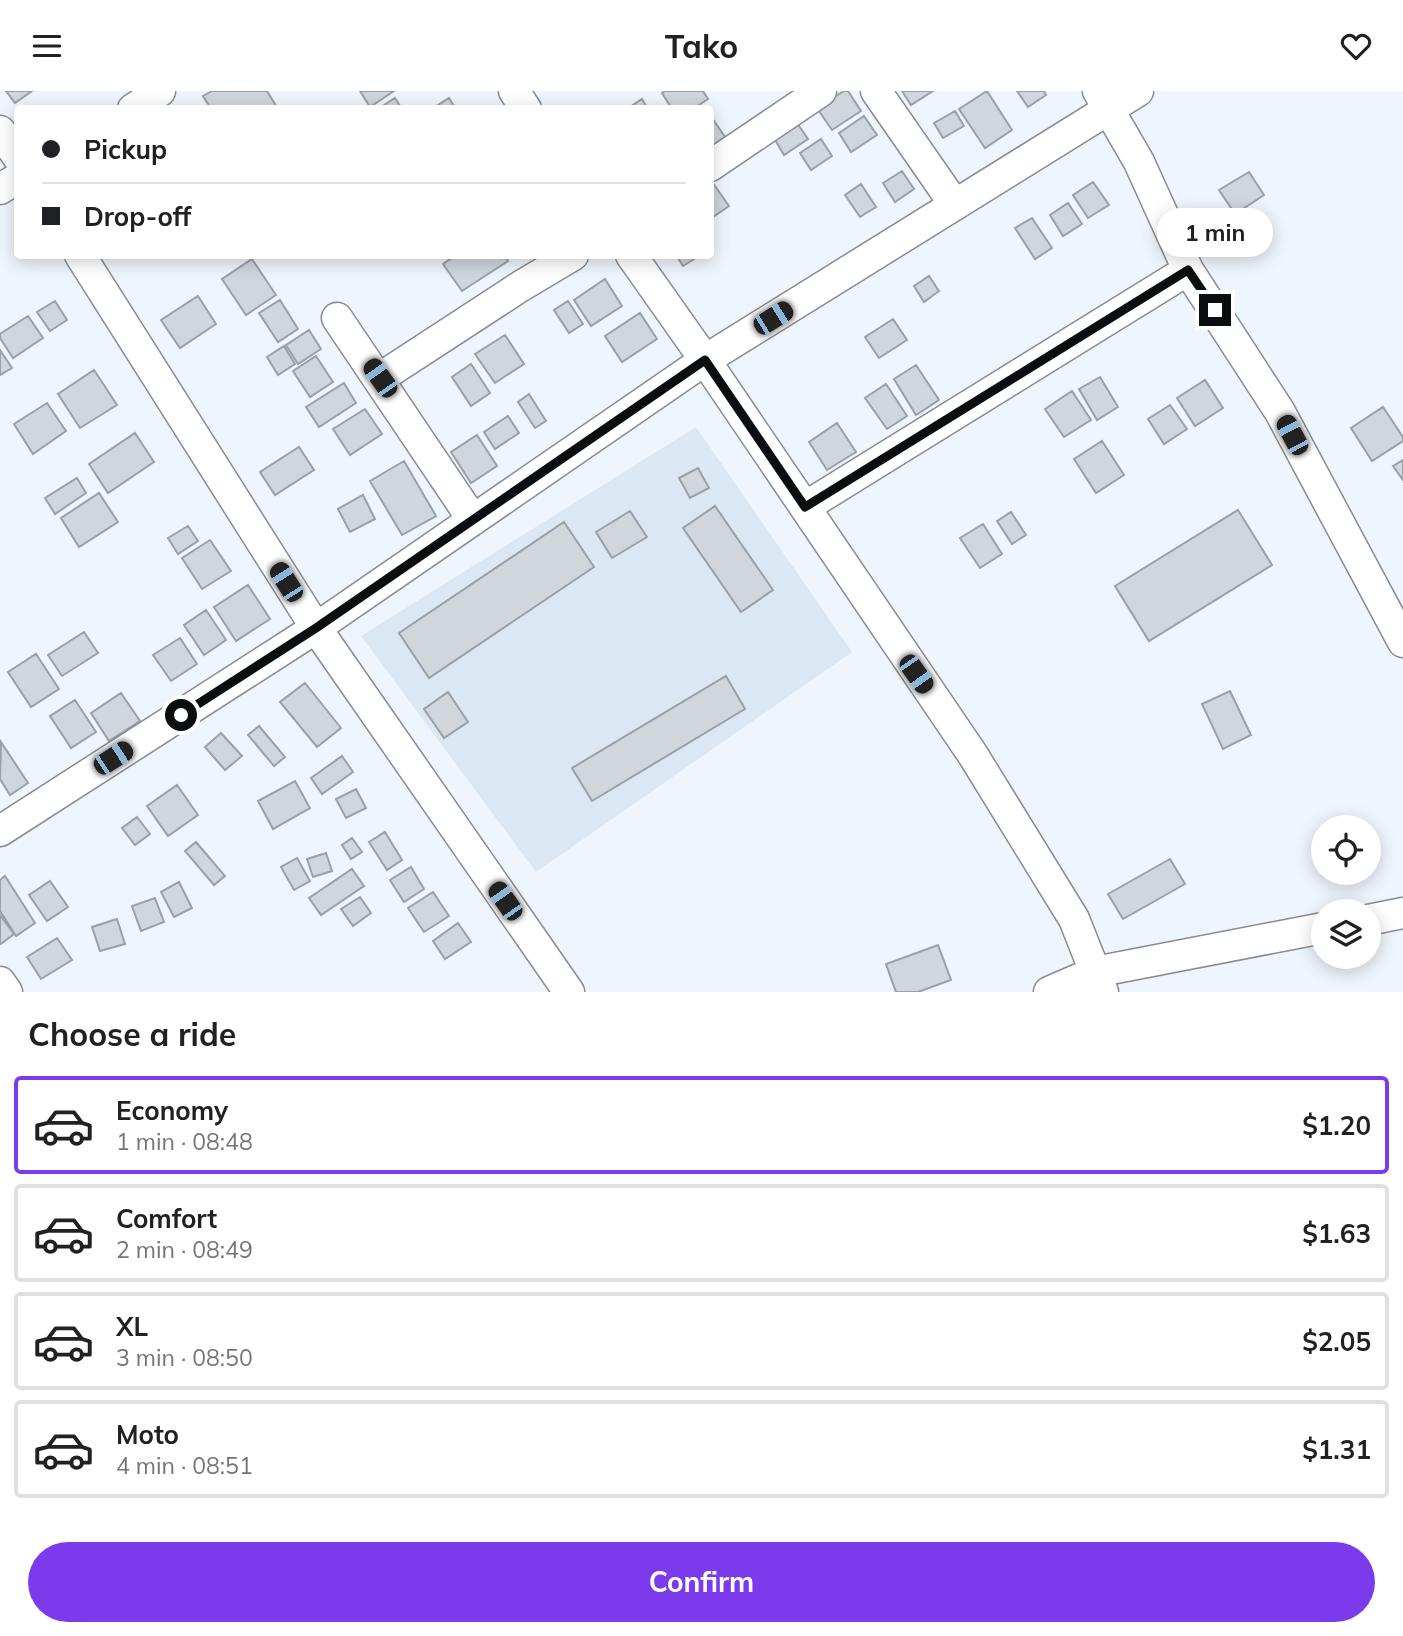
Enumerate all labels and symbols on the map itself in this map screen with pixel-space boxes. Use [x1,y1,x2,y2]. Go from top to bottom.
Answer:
callout: 1 min [1157,209,1273,257]
route end [1199,294,1231,326]
car [750,298,797,338]
car [360,355,401,401]
car [1273,412,1312,458]
car [266,559,307,605]
car [896,651,937,697]
route start [165,699,197,731]
car [90,738,137,778]
car [485,878,526,924]

